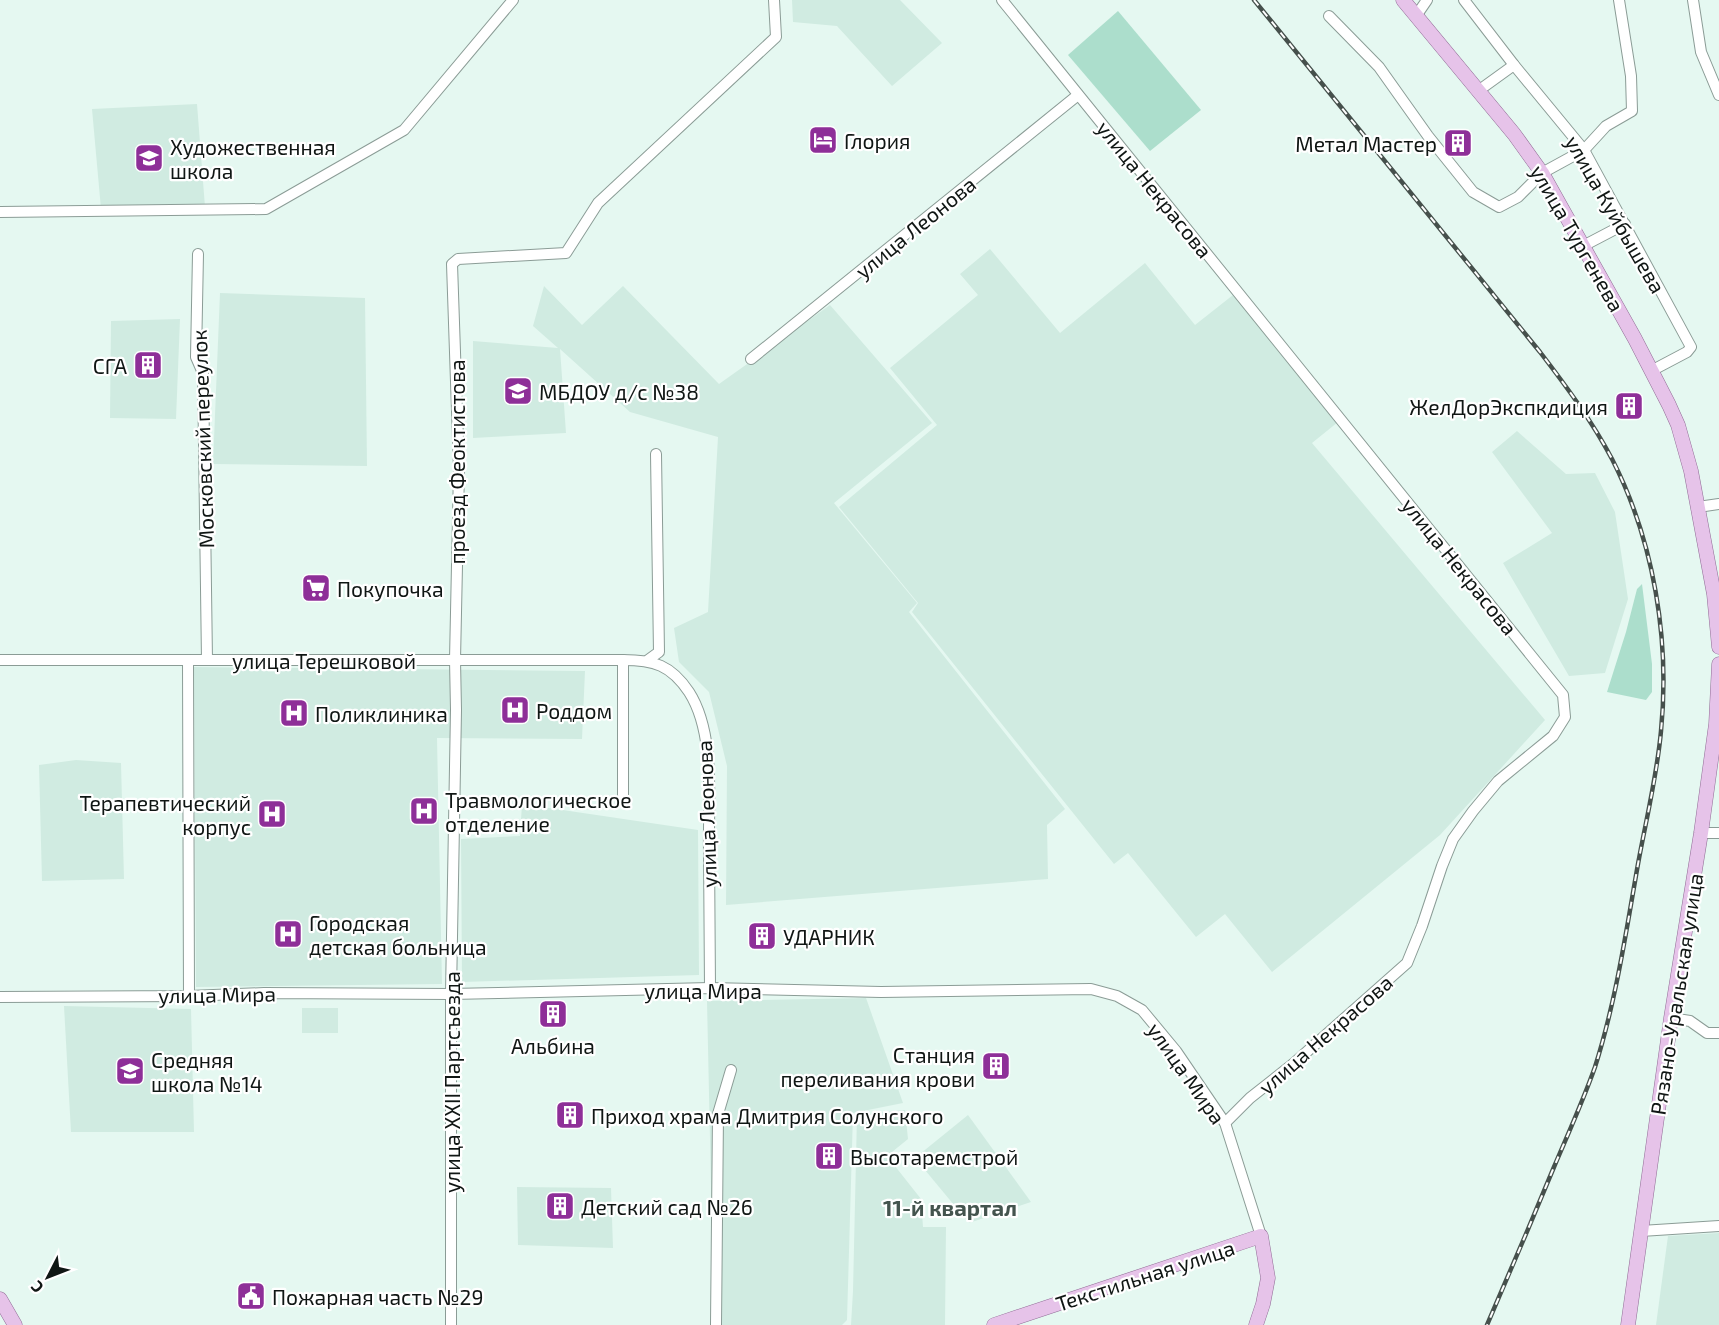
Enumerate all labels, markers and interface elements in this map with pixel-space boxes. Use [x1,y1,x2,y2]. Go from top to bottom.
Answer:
street label: улица Некрасова [1091,115,1218,263]
hotel icon: Глория [807,124,839,156]
building icon: Метал Мастер [1442,127,1474,159]
place label: Глория [844,128,911,153]
place label: Метал Мастер [1295,131,1437,156]
street label: улица Куйбышева [1560,131,1671,298]
place label: Художественная школа [170,134,336,183]
school or university icon: Художественная школа [133,142,165,174]
street label: улица Тургенева [1525,160,1630,316]
street label: улица Леонова [850,171,981,284]
street label: Московский переулок [186,329,219,549]
building icon: СГА [132,349,164,381]
place label: СГА [93,353,127,378]
street label: проезд Феоктистова [444,359,469,565]
school or university icon: МБДОУ д/с №38 [502,375,534,407]
place label: МБДОУ д/с №38 [539,379,699,404]
building icon: ЖелДорЭкспкдиция [1613,390,1645,422]
place label: ЖелДорЭкспкдиция [1409,394,1608,419]
street label: улица Некрасова [1396,492,1523,640]
supermarket icon: Покупочка [300,572,332,604]
place label: Покупочка [337,576,444,602]
street label: улица Терешковой [232,648,416,674]
hospital icon: Роддом [499,694,531,726]
hospital icon: Поликлиника [278,697,310,729]
place label: Роддом [536,698,612,723]
place label: Поликлиника [315,701,448,726]
street label: улица Леонова [691,740,722,888]
place label: Травмологическое отделение [445,787,632,836]
place label: Терапевтический корпус [80,790,251,840]
hospital icon: Травмологическое отделение [408,795,440,827]
hospital icon: Терапевтический корпус [256,798,288,830]
street label: Рязано-Уральская улица [1645,871,1708,1117]
place label: Городская детская больница [309,910,487,959]
hospital icon: Городская детская больница [272,918,304,950]
building icon: УДАРНИК [746,920,778,952]
place label: УДАРНИК [783,924,875,949]
street label: улица Некрасова [1253,969,1398,1100]
street label: улица XXII Партсъезда [439,971,465,1193]
street label: улица Мира [644,978,762,1004]
street label: улица Мира [158,980,276,1009]
building icon: Альбина [537,998,569,1030]
street label: улица Мира [1142,1018,1231,1129]
place label: Альбина [511,1033,595,1058]
place label: Станция переливания крови [781,1042,975,1091]
place label: Средняя школа №14 [151,1047,263,1096]
building icon: Станция переливания крови [980,1050,1012,1082]
school or university icon: Средняя школа №14 [114,1055,146,1087]
building icon: Приход храма Дмитрия Солунского [554,1099,586,1131]
place label: Приход храма Дмитрия Солунского [591,1103,944,1129]
building icon: Высотаремстрой [813,1140,845,1172]
place label: Высотаремстрой [850,1144,1018,1169]
building icon: Детский сад №26 [544,1190,576,1222]
place label: Детский сад №26 [581,1194,753,1219]
district label: 11-й квартал [883,1194,1017,1220]
street label: Текстильная улица [1052,1234,1238,1317]
north arrow [18,1247,78,1307]
text: С [26,1278,47,1297]
public building icon: Пожарная часть №29 [235,1280,267,1312]
place label: Пожарная часть №29 [272,1284,483,1309]

